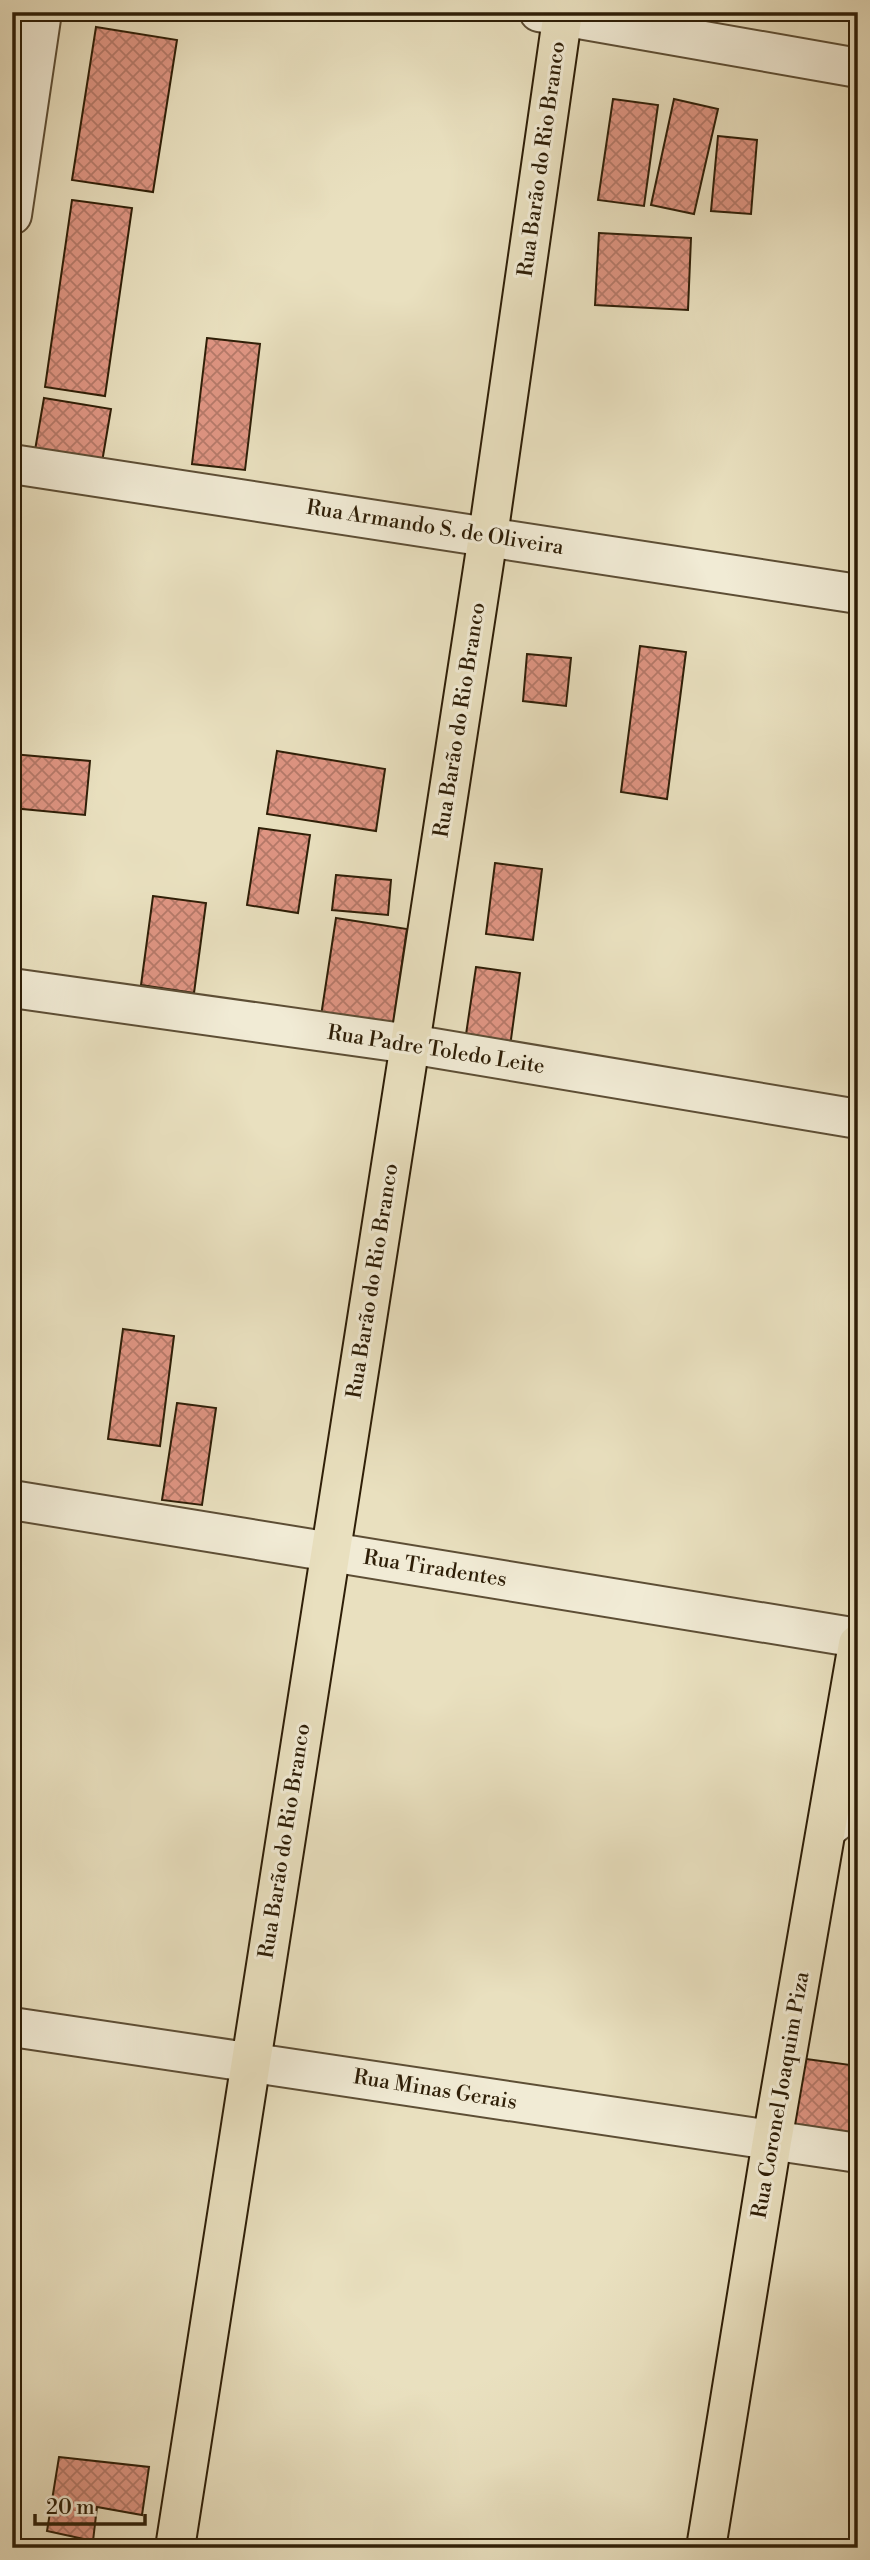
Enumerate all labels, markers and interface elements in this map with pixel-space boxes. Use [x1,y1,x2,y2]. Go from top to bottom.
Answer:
street label: Rua Barão do Rio Branco [513,40,571,278]
street label: Rua Armando S. de Oliveira [304,495,566,561]
street label: Rua Barão do Rio Branco [429,601,491,839]
street label: Rua Padre Toledo Leite [325,1020,547,1080]
street label: Rua Barão do Rio Branco [342,1162,404,1400]
street label: Rua Tiradentes [361,1545,509,1593]
street label: Rua Barão do Rio Branco [254,1722,316,1960]
street label: Rua Coronel Joaquim Piza [746,1969,816,2220]
street label: Rua Minas Gerais [351,2064,519,2116]
scale bar [35,2483,145,2527]
text: 20 m [46,2495,95,2521]

